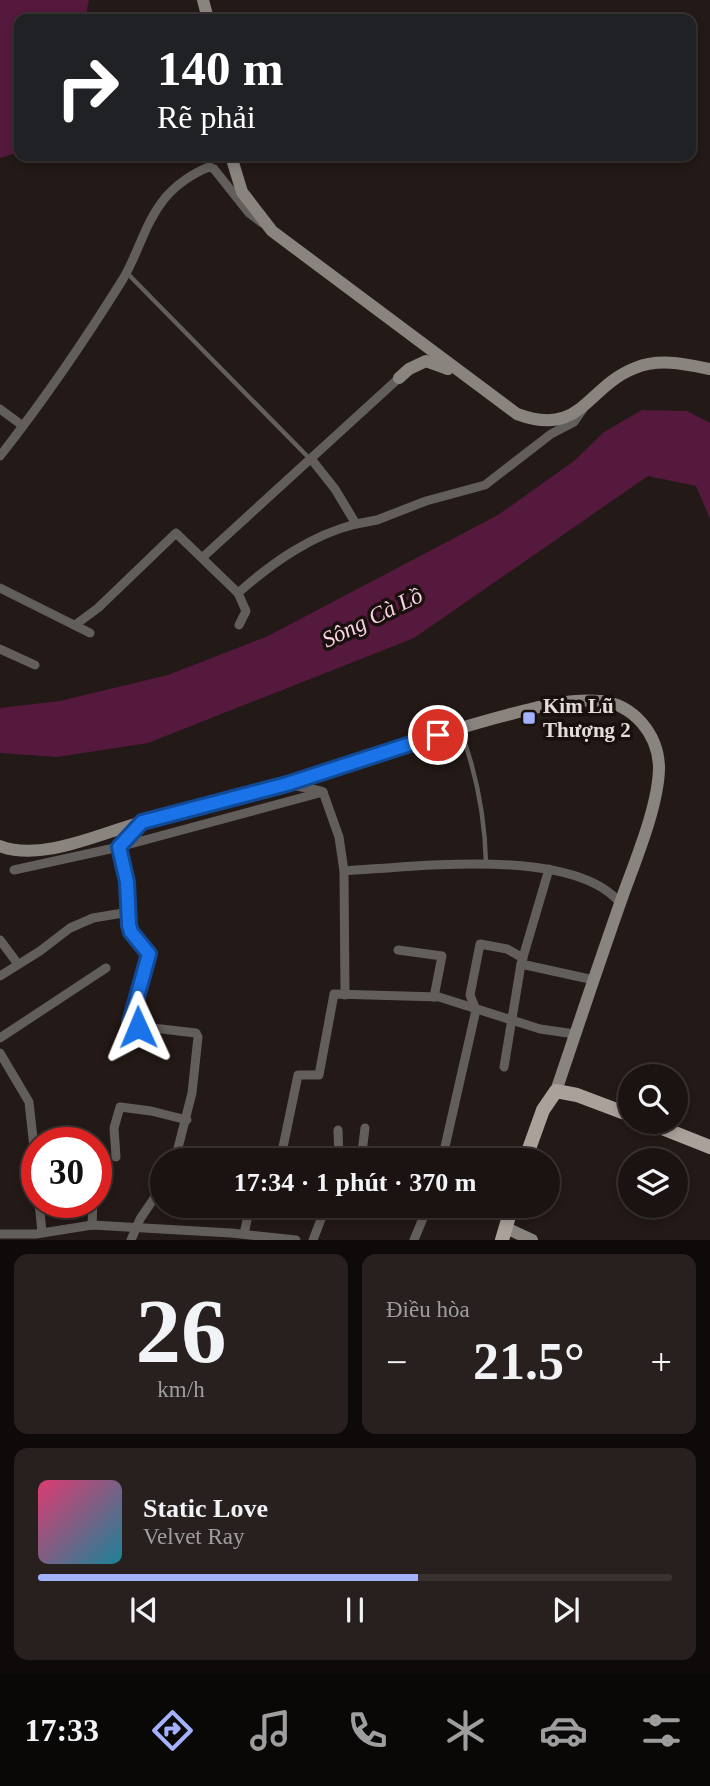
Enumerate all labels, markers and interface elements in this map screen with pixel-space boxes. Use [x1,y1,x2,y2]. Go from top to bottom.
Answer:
text: 140 m [157,41,284,96]
icon: right [42,42,133,133]
text: Rẽ phải [157,99,256,135]
water label: Sông Cà Lồ [318,582,427,652]
place label: Kim Lũ Thượng 2 [543,694,631,742]
pin [408,705,468,765]
marker: Kim Lũ Thượng 2 [521,710,537,726]
icon: arrive [419,716,457,754]
position arrow [101,990,175,1064]
map controls [618,1064,688,1218]
button: search [618,1064,688,1134]
speed limit sign: 30 [21,1127,112,1218]
button: layers [618,1148,688,1218]
text: 17:34 · 1 phút · 370 m [234,1168,476,1197]
text: 26 [136,1281,227,1382]
text: Điều hòa [386,1297,470,1322]
text: 21.5° [473,1333,585,1390]
text: − [386,1341,407,1383]
text: + [651,1341,672,1383]
text: km/h [157,1377,205,1402]
text: Static Love [143,1494,268,1523]
text: Velvet Ray [143,1524,245,1549]
icon: previous [125,1591,163,1629]
icon: pause [336,1591,374,1629]
icon: next [547,1591,585,1629]
icon: directions [148,1706,197,1755]
icon: music [246,1706,295,1755]
icon: phone [343,1706,392,1755]
icon: climate [441,1706,490,1755]
icon: car [539,1706,588,1755]
icon: filters [637,1706,686,1755]
text: 17:33 [24,1712,99,1748]

